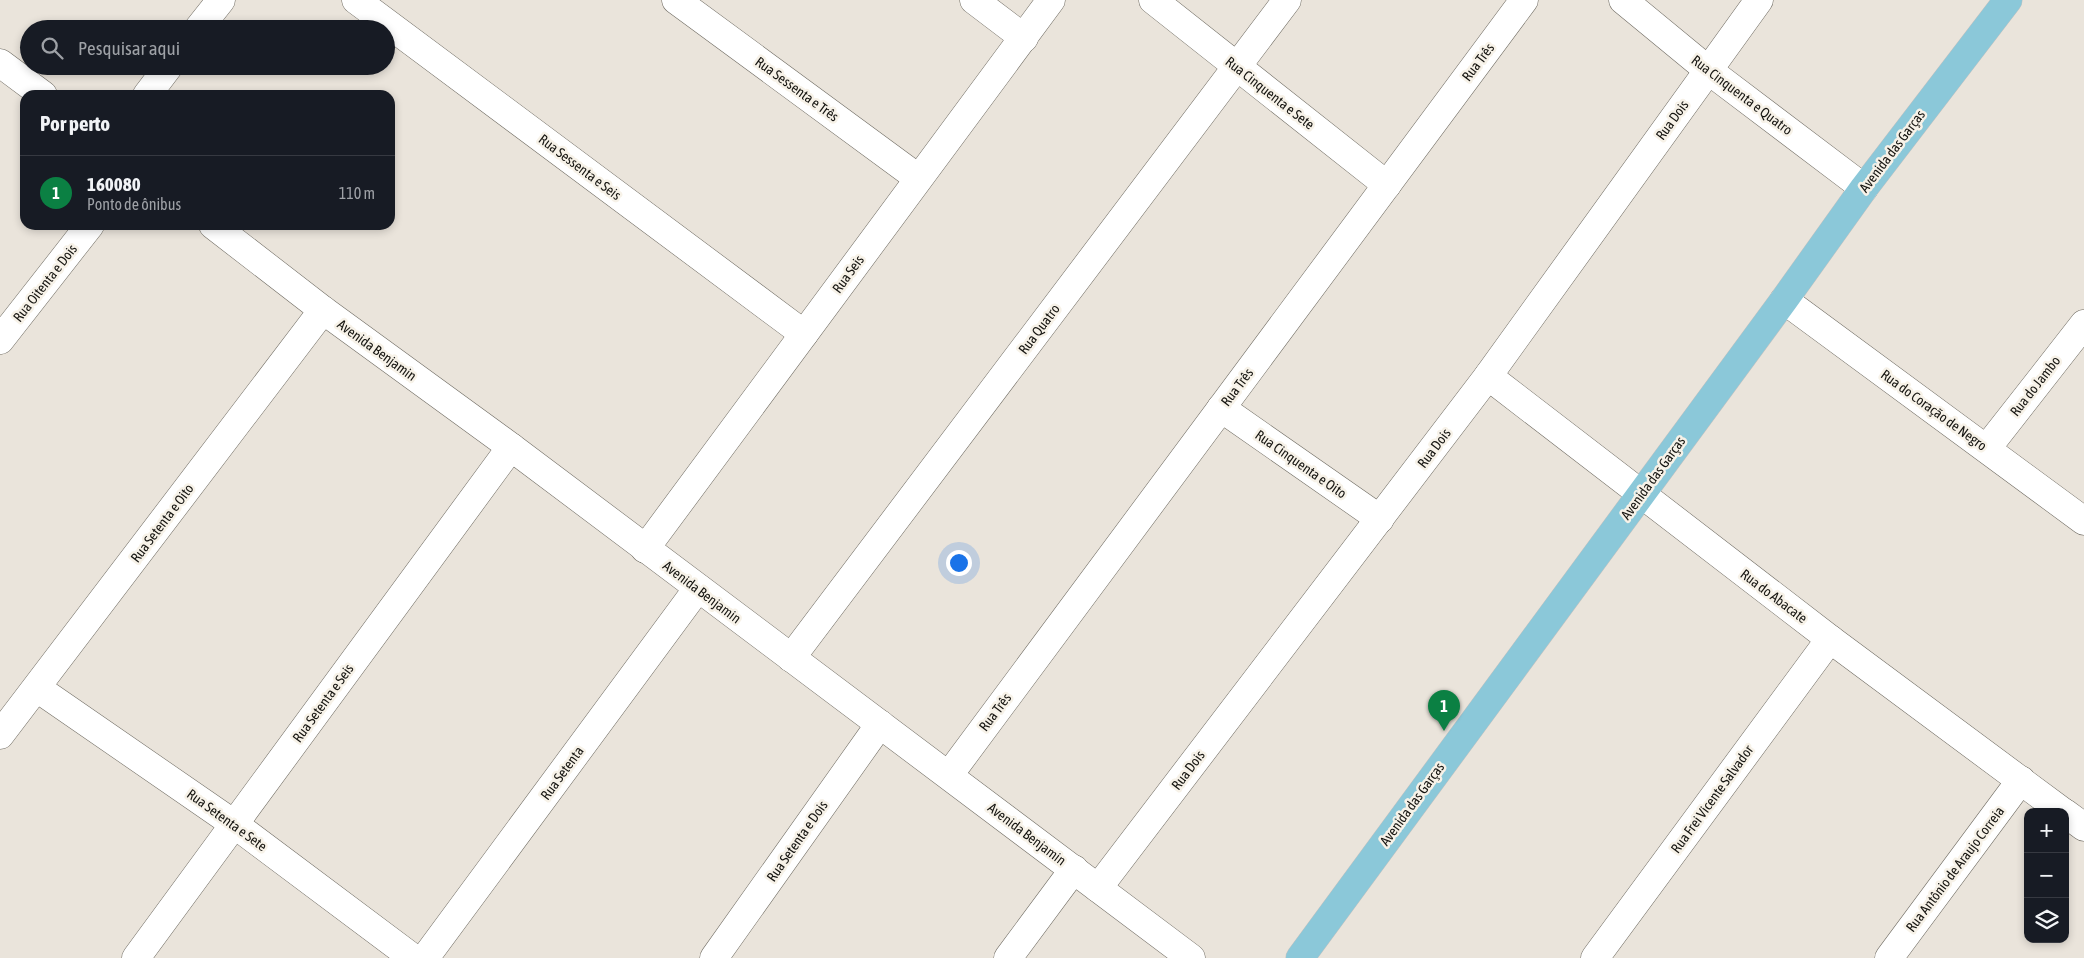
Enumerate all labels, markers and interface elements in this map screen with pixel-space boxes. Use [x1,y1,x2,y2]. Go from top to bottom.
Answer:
search box [20,20,395,75]
icon: search [38,34,66,62]
text: Pesquisar aqui [78,37,180,59]
street label: Rua Três [1459,40,1497,84]
street label: Rua Cinquenta e Quatro [1688,52,1796,138]
street label: Rua Sessenta e Três [752,53,842,125]
street label: Rua Cinquenta e Sete [1222,53,1318,133]
street label: Rua Dois [1652,97,1692,143]
street label: Avenida das Garças [1856,107,1928,195]
text: Por perto [40,111,110,135]
street label: Rua Sessenta e Seis [536,131,624,203]
text: 160080 [87,173,141,195]
text: 1 [52,184,60,202]
text: 110 m [339,184,375,202]
text: Ponto de ônibus [87,195,181,213]
street label: Rua Oitenta e Dois [10,241,80,325]
street label: Rua Seis [829,252,867,296]
street label: Rua Quatro [1015,301,1063,357]
street label: Avenida Benjamin [334,316,420,384]
street label: Rua do Jambo [2007,353,2063,419]
street label: Rua Três [1218,365,1256,409]
street label: Rua do Coração de Negro [1878,366,1990,454]
street label: Rua Dois [1414,425,1454,471]
street label: Rua Cinquenta e Oito [1252,427,1350,501]
street label: Avenida das Garças [1618,433,1688,523]
street label: Rua Setenta e Oito [127,481,197,565]
your location [946,550,972,576]
street label: Avenida Benjamin [660,557,744,627]
street label: Rua do Abacate [1738,566,1810,626]
street label: Rua Setenta e Seis [289,661,357,745]
street label: Rua Três [976,690,1014,734]
pin: 1 [1428,690,1460,731]
street label: Rua Frei Vicente Salvador [1668,741,1757,856]
street label: Rua Setenta [537,743,587,803]
street label: Rua Dois [1168,747,1208,793]
street label: Avenida das Garças [1377,759,1447,849]
street label: Rua Setenta e Sete [184,786,270,854]
street label: Rua Setenta e Dois [763,798,831,884]
street label: Avenida Benjamin [985,799,1069,869]
street label: Rua Antônio de Araujo Correia [1903,803,2007,935]
map controls [2024,808,2069,943]
button: + [2024,808,2069,853]
button: − [2024,853,2069,898]
button: layers [2024,898,2069,943]

